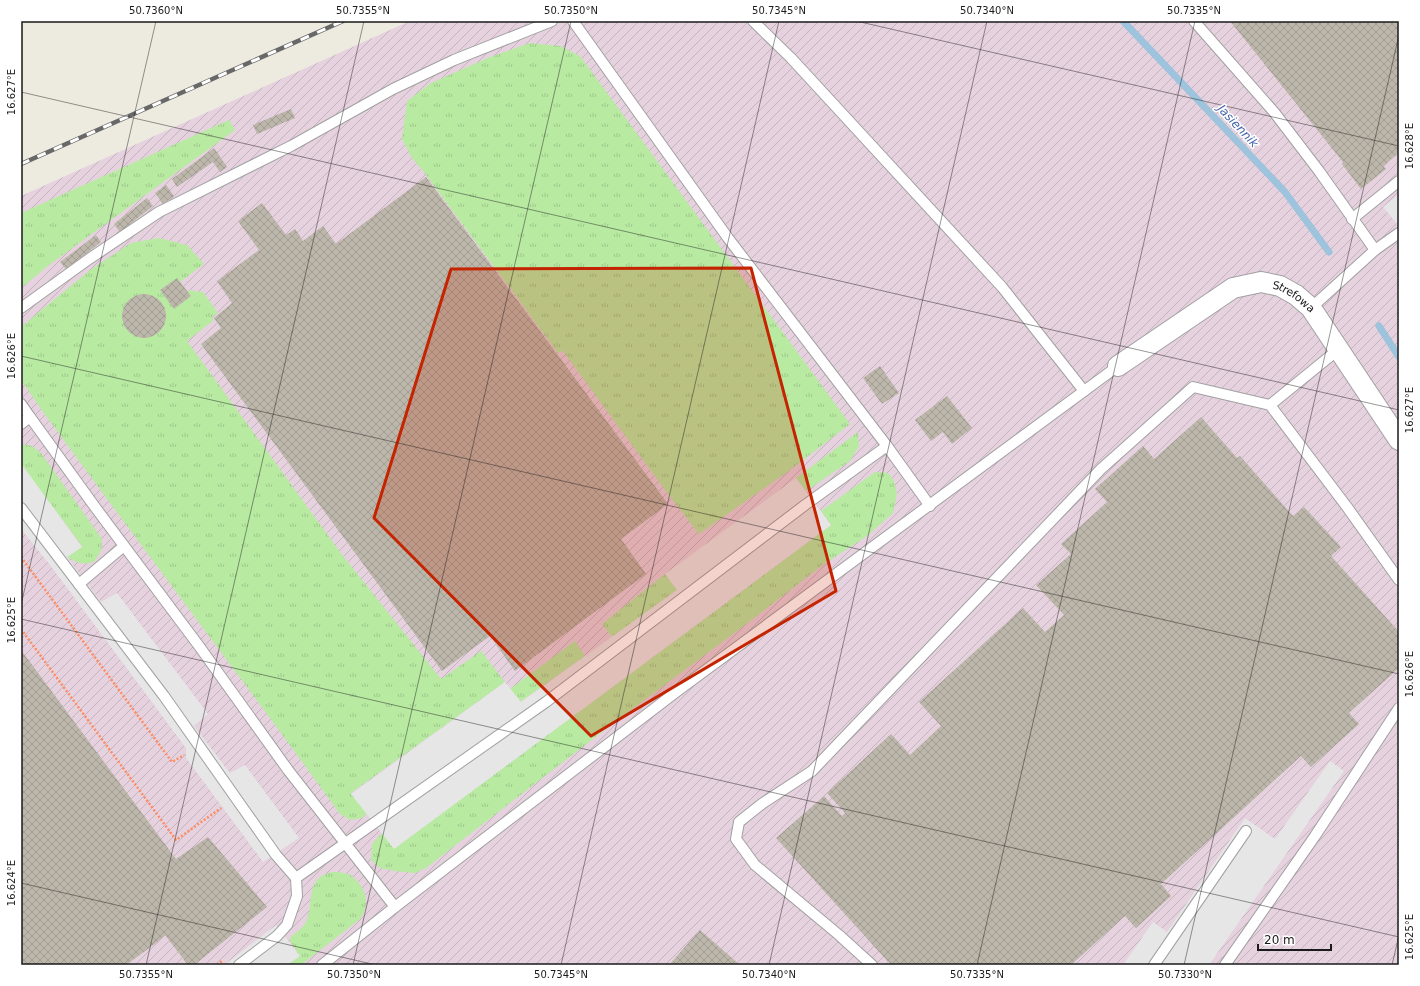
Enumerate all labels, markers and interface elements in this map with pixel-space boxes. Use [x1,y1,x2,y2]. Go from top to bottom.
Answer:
text: 50.7360°N [129,5,183,16]
text: 50.7355°N [336,5,390,16]
text: 50.7350°N [544,5,598,16]
text: 50.7345°N [752,5,806,16]
text: 50.7340°N [960,5,1014,16]
text: 50.7335°N [1167,5,1221,16]
text: 16.627°E [6,69,17,115]
water label: Jasiennik [1213,100,1262,151]
text: 16.628°E [1404,123,1415,169]
street label: Strefowa [1271,279,1317,315]
text: 16.626°E [6,333,17,379]
text: 16.627°E [1404,387,1415,433]
text: 16.625°E [6,597,17,643]
text: 16.626°E [1404,651,1415,697]
text: 16.624°E [6,860,17,906]
text: 16.625°E [1404,914,1415,960]
scale bar [1258,926,1331,952]
text: 20 m [1264,933,1295,947]
text: 50.7355°N [119,969,173,980]
text: 50.7350°N [327,969,381,980]
text: 50.7345°N [534,969,588,980]
text: 50.7340°N [742,969,796,980]
text: 50.7335°N [950,969,1004,980]
text: 50.7330°N [1158,969,1212,980]

